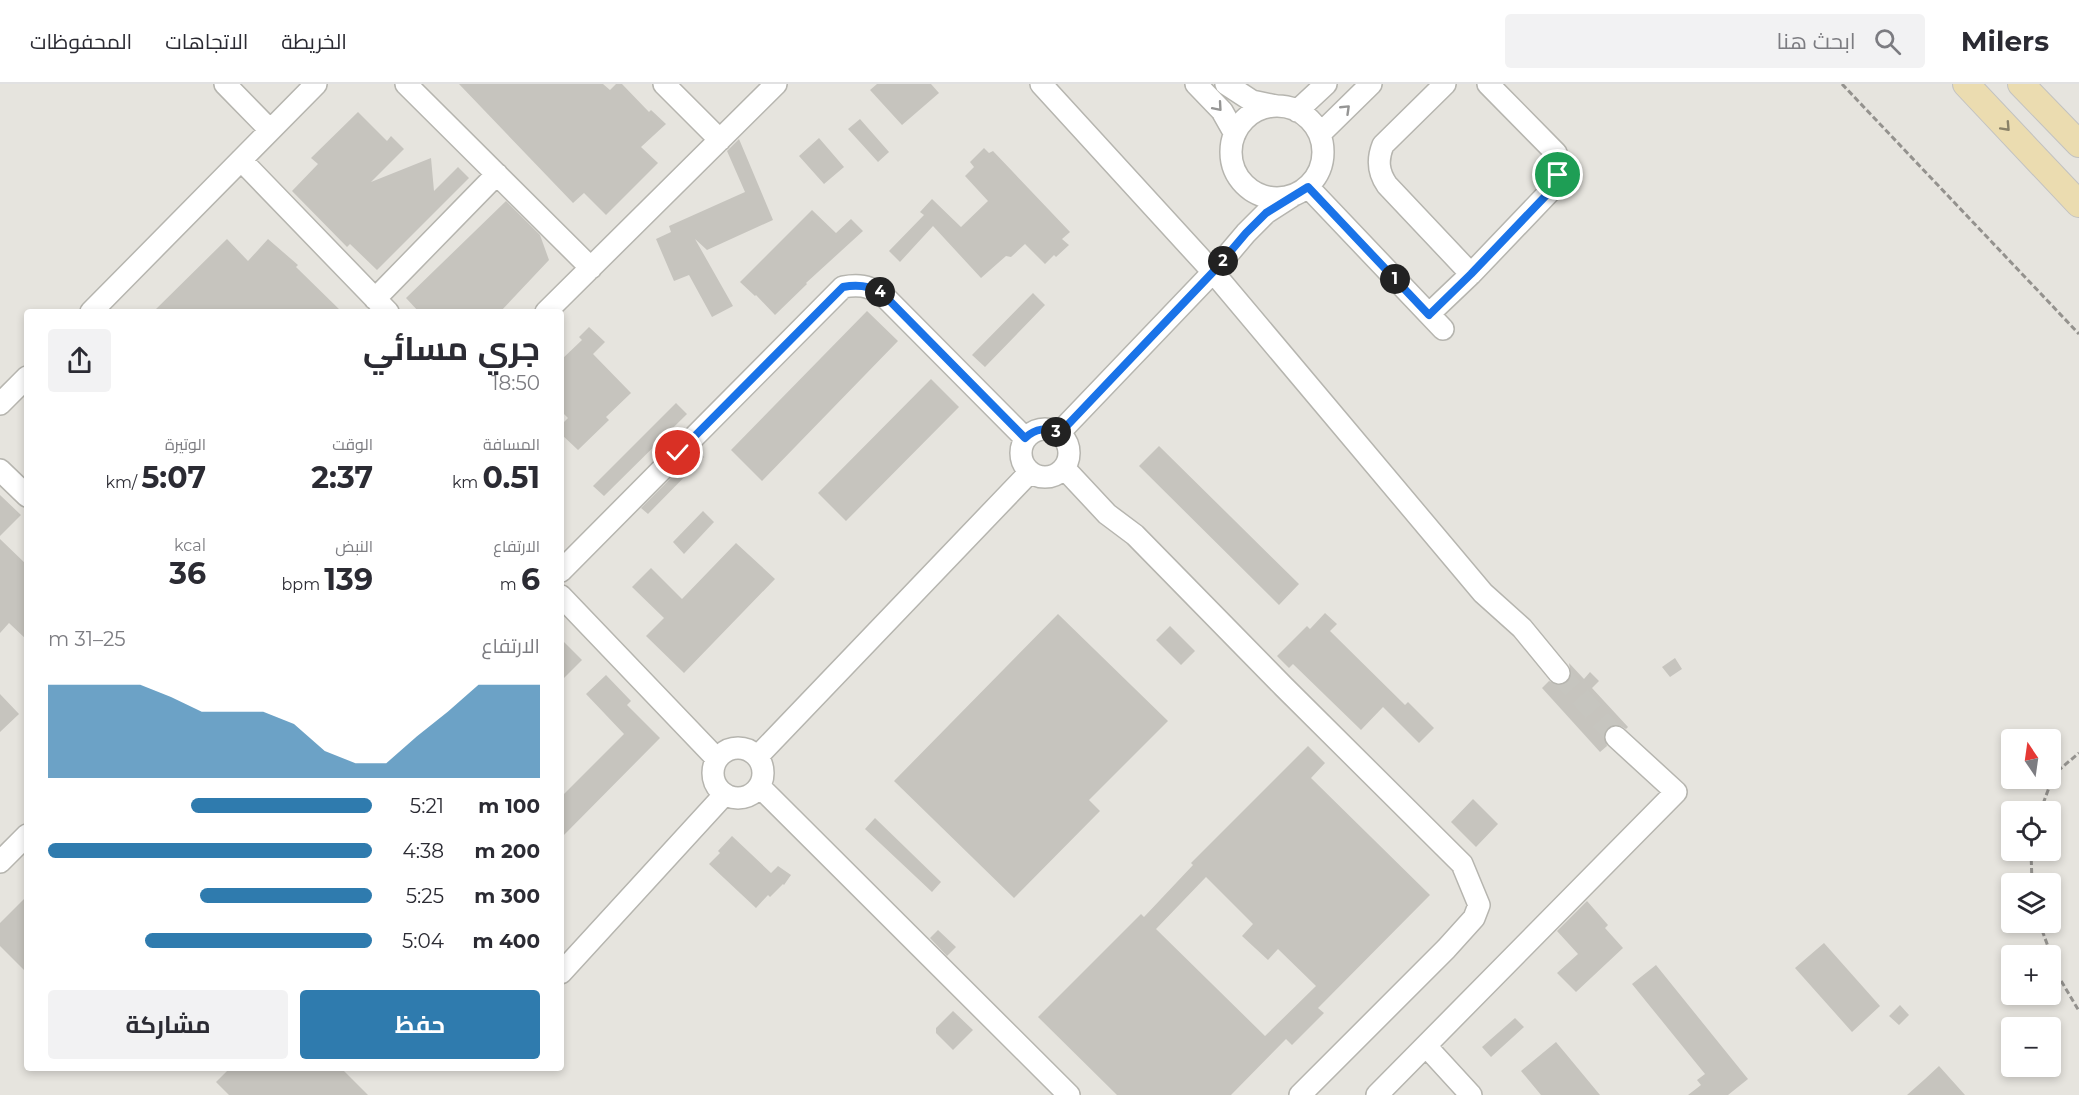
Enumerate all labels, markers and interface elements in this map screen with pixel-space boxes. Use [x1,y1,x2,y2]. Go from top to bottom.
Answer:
search box [1505,14,1925,68]
text: Milers [1961,24,2049,58]
icon: search [1871,25,1904,58]
text: ابحث هنا [1777,28,1856,55]
text: المحفوظات [30,29,132,54]
text: الاتجاهات [165,29,248,54]
text: الخريطة [281,29,347,54]
one-way arrow [1211,101,1222,111]
one-way arrow [1339,105,1349,116]
one-way arrow [1999,120,2010,130]
pin [1532,149,1583,200]
icon: arrive [1541,158,1574,191]
pin: 2 [1208,246,1238,276]
text: 2 [1218,251,1228,270]
pin: 1 [1380,264,1410,294]
text: 1 [1392,269,1398,288]
pin: 4 [865,277,895,307]
text: 4 [874,282,886,301]
text: جري مسائي [363,328,540,368]
button: share [48,329,111,392]
text: 18:50 [491,371,540,395]
pin: 3 [1041,417,1071,447]
text: 3 [1051,422,1061,441]
pin [652,427,703,478]
text: الوتيرة [165,435,206,454]
text: الوقت [332,435,373,454]
text: المسافة [483,435,540,454]
icon: check [661,436,694,469]
text: 5:07 [141,459,206,496]
text: 2:37 [311,459,373,496]
text: 0.51 [483,459,540,496]
text: /km [105,473,141,492]
text: km [452,473,483,492]
text: kcal [174,536,206,555]
text: النبض [335,537,373,556]
text: الارتفاع [493,537,540,556]
text: 36 [169,555,206,592]
text: 139 [324,561,373,598]
text: 6 [521,561,540,598]
text: bpm [281,575,324,594]
text: m [500,575,521,594]
text: 25–31 m [48,627,126,651]
text: الارتفاع [481,634,540,658]
north arrow [2001,729,2061,789]
map controls [2001,729,2061,1077]
text: 5:21 [410,794,444,818]
text: 100 m [478,794,540,818]
button: locate [2001,801,2061,861]
text: 4:38 [402,839,444,863]
text: 200 m [474,839,540,863]
button: layers [2001,873,2061,933]
text: 5:25 [406,884,444,908]
text: 300 m [474,884,540,908]
text: 5:04 [402,929,444,953]
text: 400 m [472,929,540,953]
button: + [2001,945,2061,1005]
button: مشاركة [48,990,288,1059]
button: حفظ [300,990,540,1059]
button: − [2001,1017,2061,1077]

